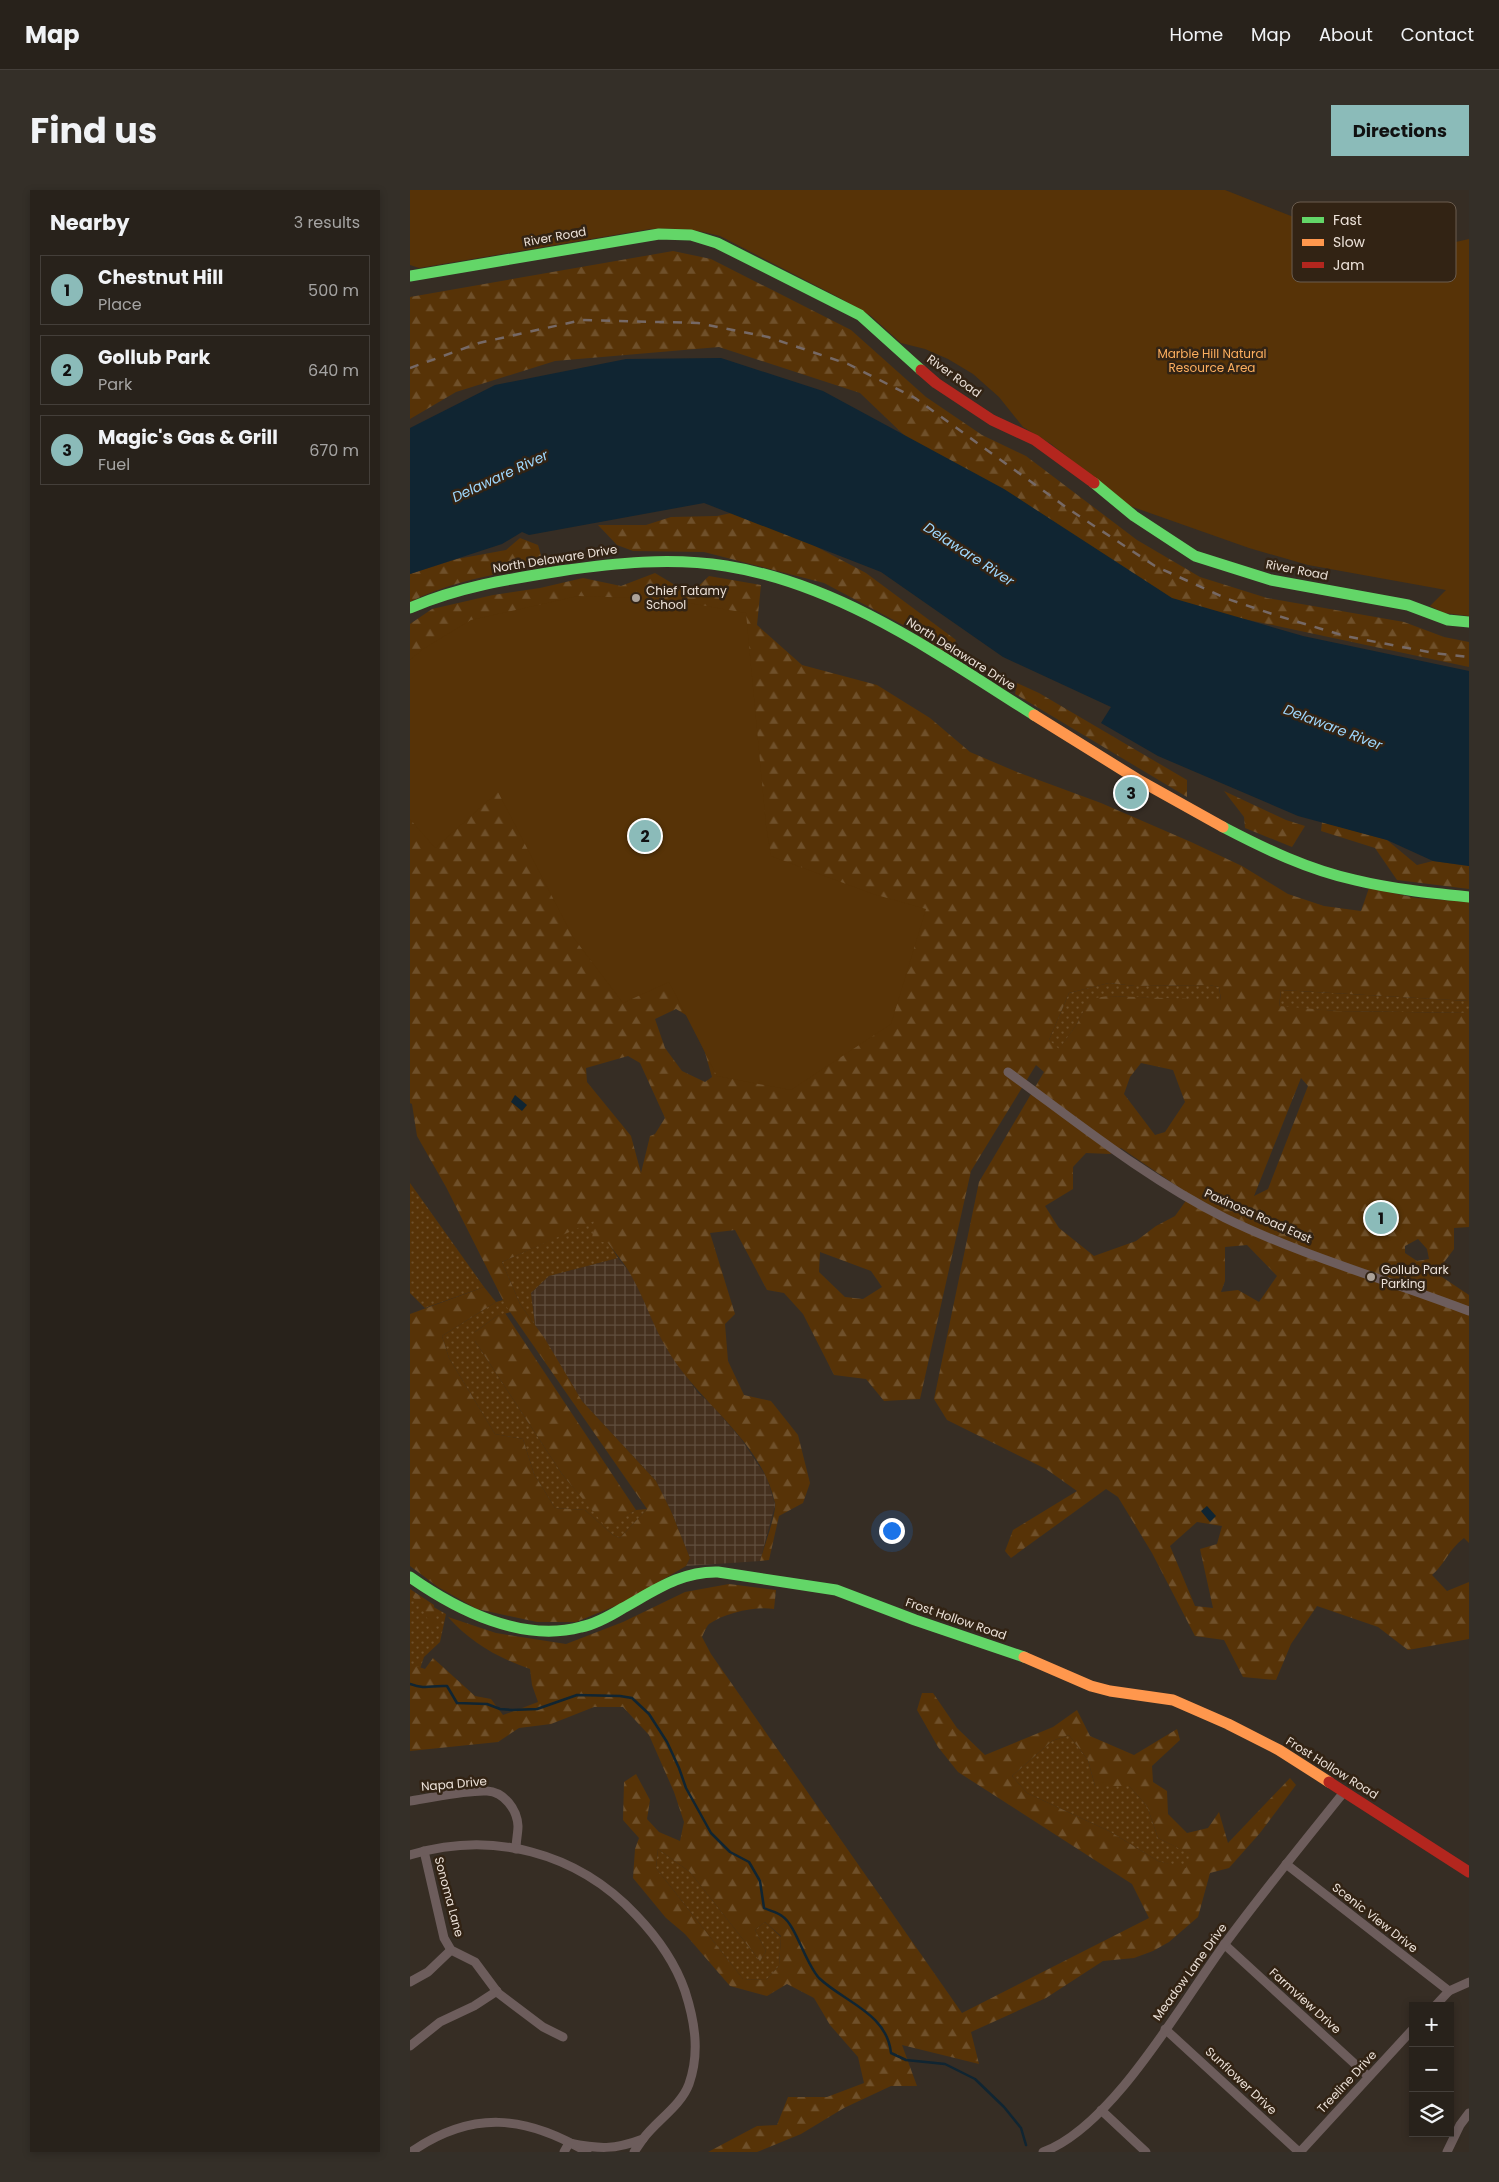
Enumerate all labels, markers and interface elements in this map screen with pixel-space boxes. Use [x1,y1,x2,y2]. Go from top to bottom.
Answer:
text: Map [25,18,80,51]
text: Home [1169,22,1223,47]
text: Map [1251,22,1291,47]
text: About [1319,22,1373,47]
text: Contact [1401,22,1474,47]
button: Directions [1331,105,1469,156]
text: Find us [30,106,157,155]
legend [1292,202,1456,282]
text: Nearby [50,208,130,237]
text: Fast [1333,210,1362,230]
text: 3 results [294,211,360,234]
street label: River Road [522,223,588,250]
text: Slow [1333,232,1366,252]
text: Jam [1333,255,1364,275]
text: Chestnut Hill [98,264,223,291]
text: 1 [64,279,70,302]
text: 500 m [308,279,359,302]
text: Place [98,293,142,316]
text: Gollub Park [98,344,210,371]
park label: Marble Hill Natural Resource Area [1157,345,1267,376]
street label: River Road [924,350,985,401]
text: 2 [62,359,72,382]
text: 640 m [308,359,359,382]
text: Park [98,373,132,396]
text: Magic's Gas & Grill [98,424,278,451]
text: 3 [62,439,72,462]
text: 670 m [309,439,359,462]
water label: Delaware River [449,445,552,507]
text: Fuel [98,453,130,476]
water label: Delaware River [920,517,1019,591]
street label: North Delaware Drive [491,540,618,577]
street label: River Road [1264,555,1330,584]
place label: Chief Tatamy School [646,582,727,613]
marker: Chief Tatamy School [630,592,642,604]
street label: North Delaware Drive [903,613,1019,694]
water label: Delaware River [1281,699,1386,755]
pin: 3 [1115,774,1147,812]
pin: 2 [629,817,661,855]
street label: Paxinosa Road East [1202,1184,1315,1247]
pin: 1 [1365,1199,1397,1237]
place label: Gollub Park Parking [1381,1261,1449,1292]
marker: Gollub Park Parking [1365,1271,1377,1283]
your location [879,1518,905,1544]
street label: Frost Hollow Road [903,1593,1009,1644]
street label: Frost Hollow Road [1283,1732,1382,1803]
street label: Napa Drive [420,1772,488,1795]
street label: Sonoma Lane [431,1855,468,1939]
street label: Scenic View Drive [1329,1879,1422,1956]
street label: Meadow Lane Drive [1148,1920,1231,2024]
street label: Farmview Drive [1266,1964,1345,2037]
map controls [1409,2002,1454,2137]
button: + [1409,2002,1454,2047]
street label: Sunflower Drive [1202,2043,1281,2118]
street label: Treeline Drive [1313,2047,1380,2117]
button: − [1409,2047,1454,2092]
button: layers [1409,2092,1454,2137]

